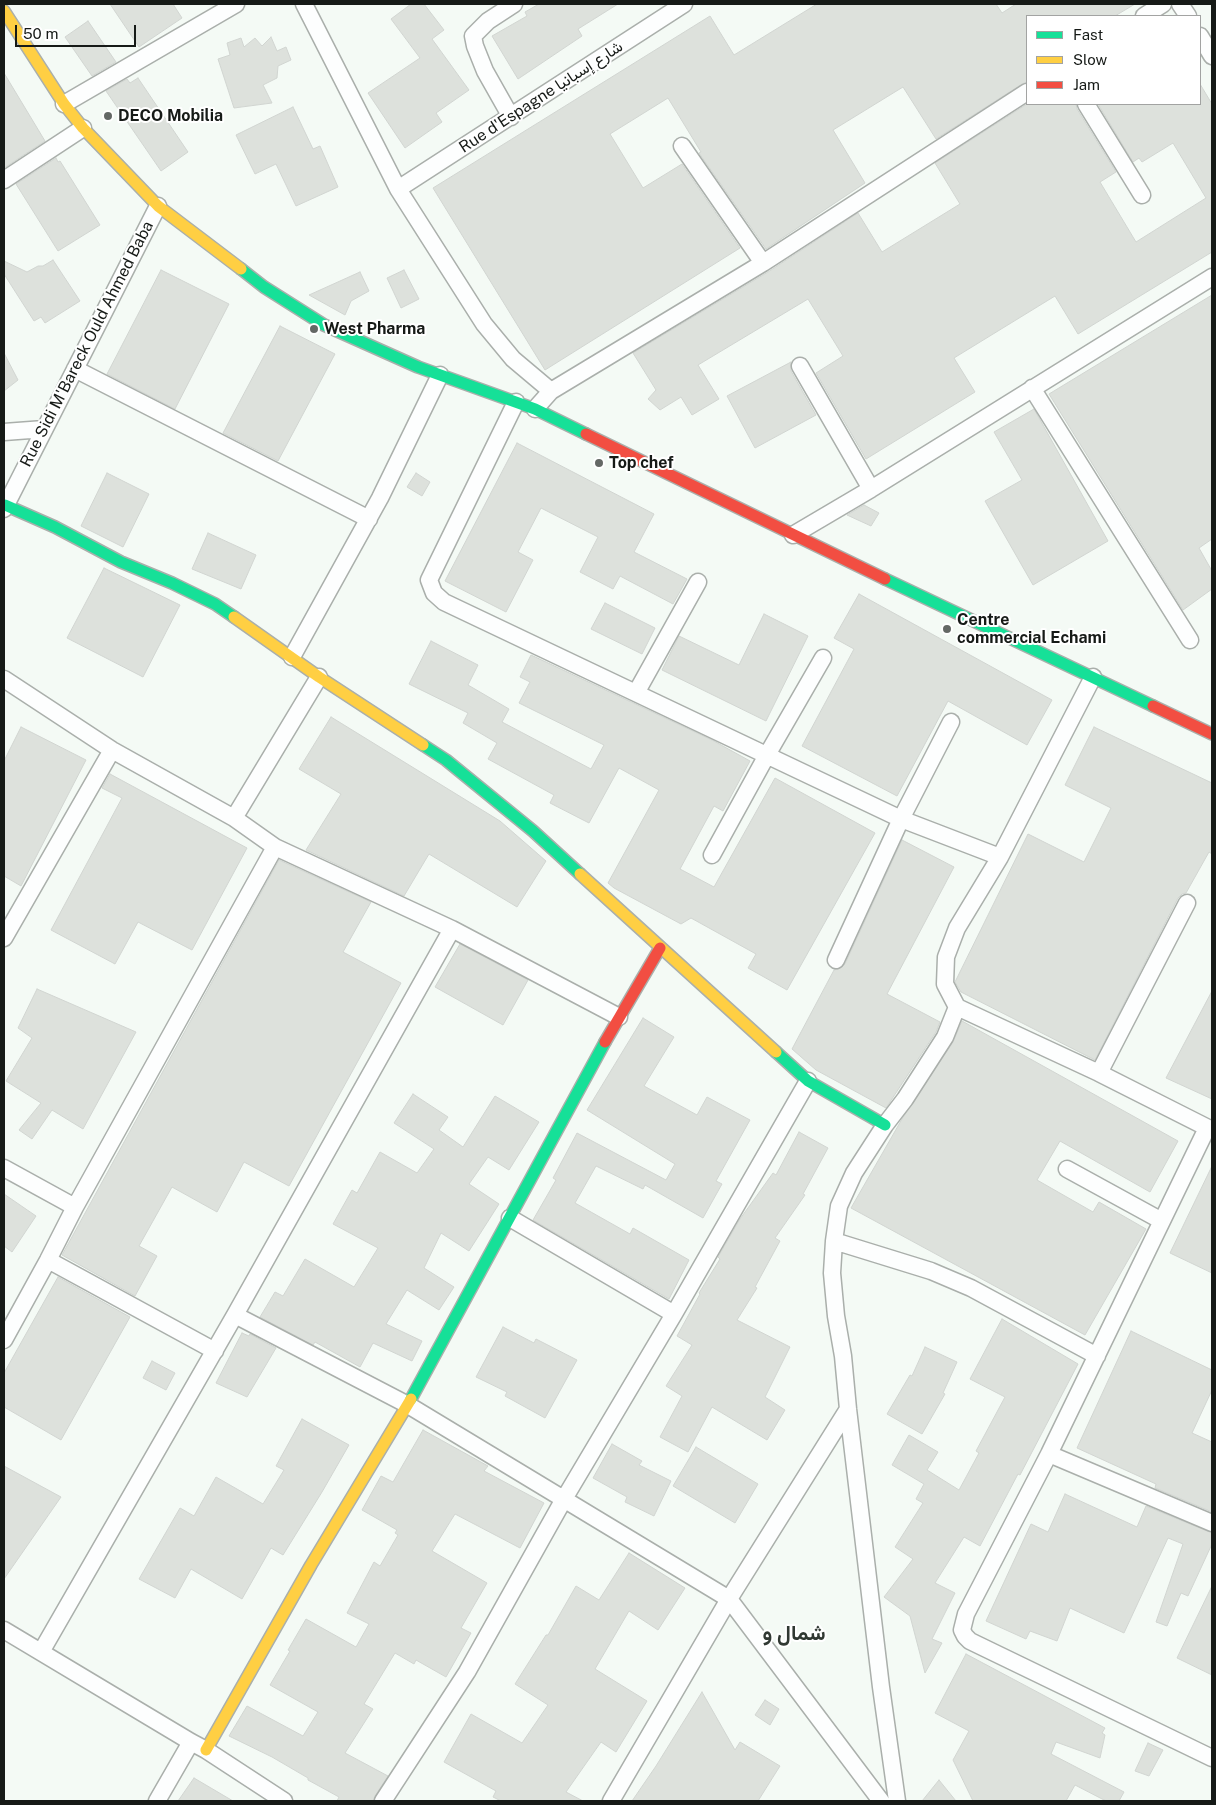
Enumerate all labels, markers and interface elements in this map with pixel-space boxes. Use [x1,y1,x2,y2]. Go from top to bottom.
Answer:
scale bar [18,15,139,47]
legend [1026,15,1201,105]
text: 50 m [23,25,58,42]
text: Fast [1073,26,1103,43]
street label: Rue d'Espagne شارع إسبانيا [456,37,626,157]
text: Slow [1073,51,1107,68]
text: Jam [1073,76,1100,93]
place label: DECO Mobilia [118,106,223,126]
marker: DECO Mobilia [102,110,114,122]
street label: Rue Sidi M'Bareck Ould Ahmed Baba [16,218,158,470]
place label: West Pharma [324,319,425,339]
marker: West Pharma [308,323,320,335]
place label: Top chef [609,453,674,473]
marker: Top chef [593,457,605,469]
place label: Centre commercial Echami [957,610,1106,648]
marker: Centre commercial Echami [941,623,953,635]
district label: شمال و [763,1621,825,1647]

